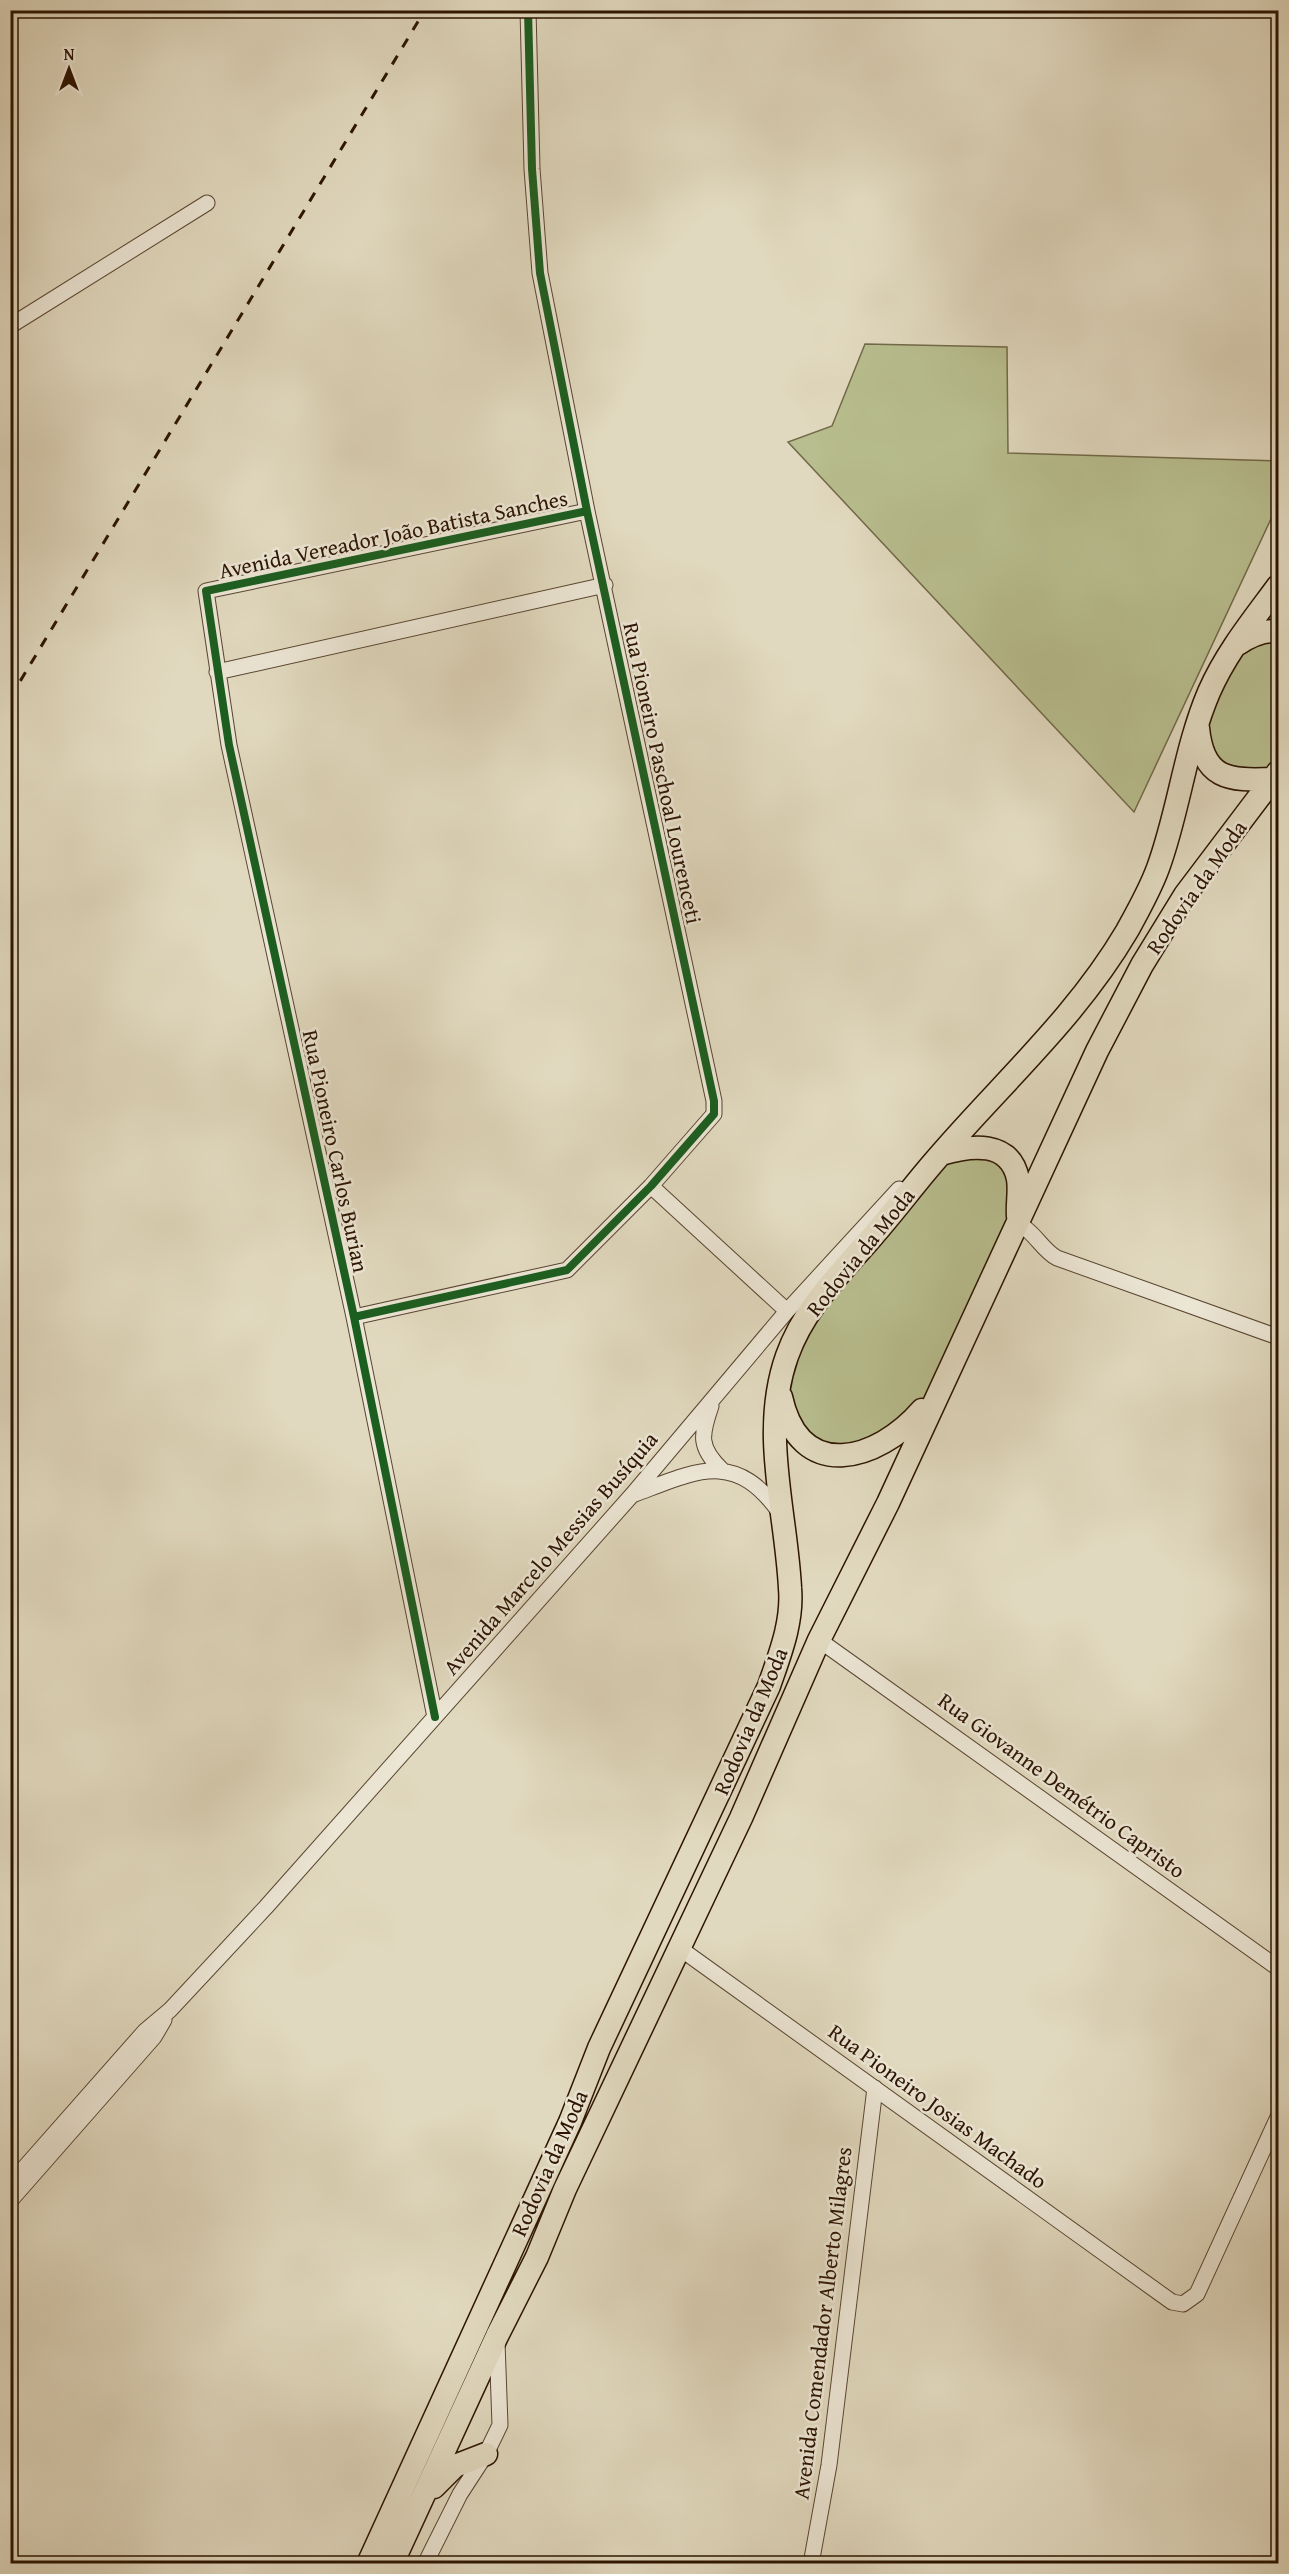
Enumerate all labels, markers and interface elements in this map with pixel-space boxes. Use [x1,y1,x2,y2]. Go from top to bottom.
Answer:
north arrow [39,39,99,99]
text: N [64,42,75,66]
street label: Avenida Vereador João Batista Sanches [216,481,570,587]
street label: Rua Pioneiro Paschoal Lourenceti [615,619,711,927]
street label: Rodovia da Moda [1138,813,1255,961]
street label: Rua Pioneiro Carlos Burian [295,1027,378,1276]
street label: Rodovia da Moda [798,1180,922,1323]
street label: Avenida Marcelo Messias Busíquia [435,1424,665,1682]
street label: Rodovia da Moda [705,1642,796,1800]
street label: Rua Giovanne Demétrio Capristo [932,1684,1192,1886]
street label: Rua Pioneiro Josias Machado [822,2016,1054,2196]
street label: Rodovia da Moda [502,2084,596,2241]
street label: Avenida Comendador Alberto Milagres [784,2145,860,2501]

